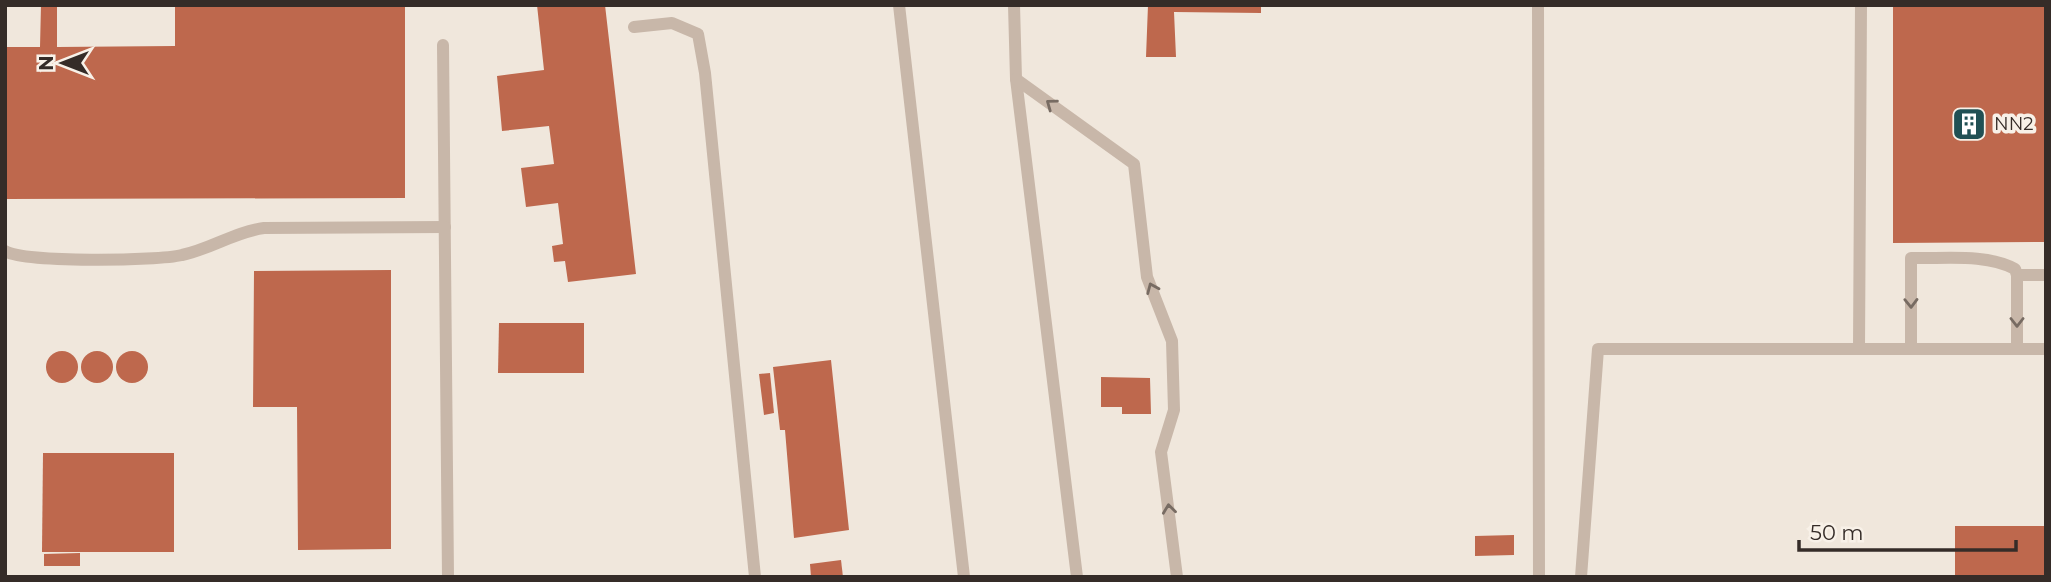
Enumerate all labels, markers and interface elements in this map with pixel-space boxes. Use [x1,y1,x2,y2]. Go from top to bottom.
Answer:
north arrow [28,28,98,98]
text: N [35,55,58,71]
one-way arrow [1046,100,1059,113]
building icon: NN2 [1950,105,1988,143]
place label: NN2 [1994,113,2034,135]
one-way arrow [1146,283,1160,295]
one-way arrow [1903,299,1919,309]
one-way arrow [2009,317,2025,328]
one-way arrow [1161,503,1176,515]
scale bar [1799,508,2016,552]
text: 50 m [1810,520,1864,545]

